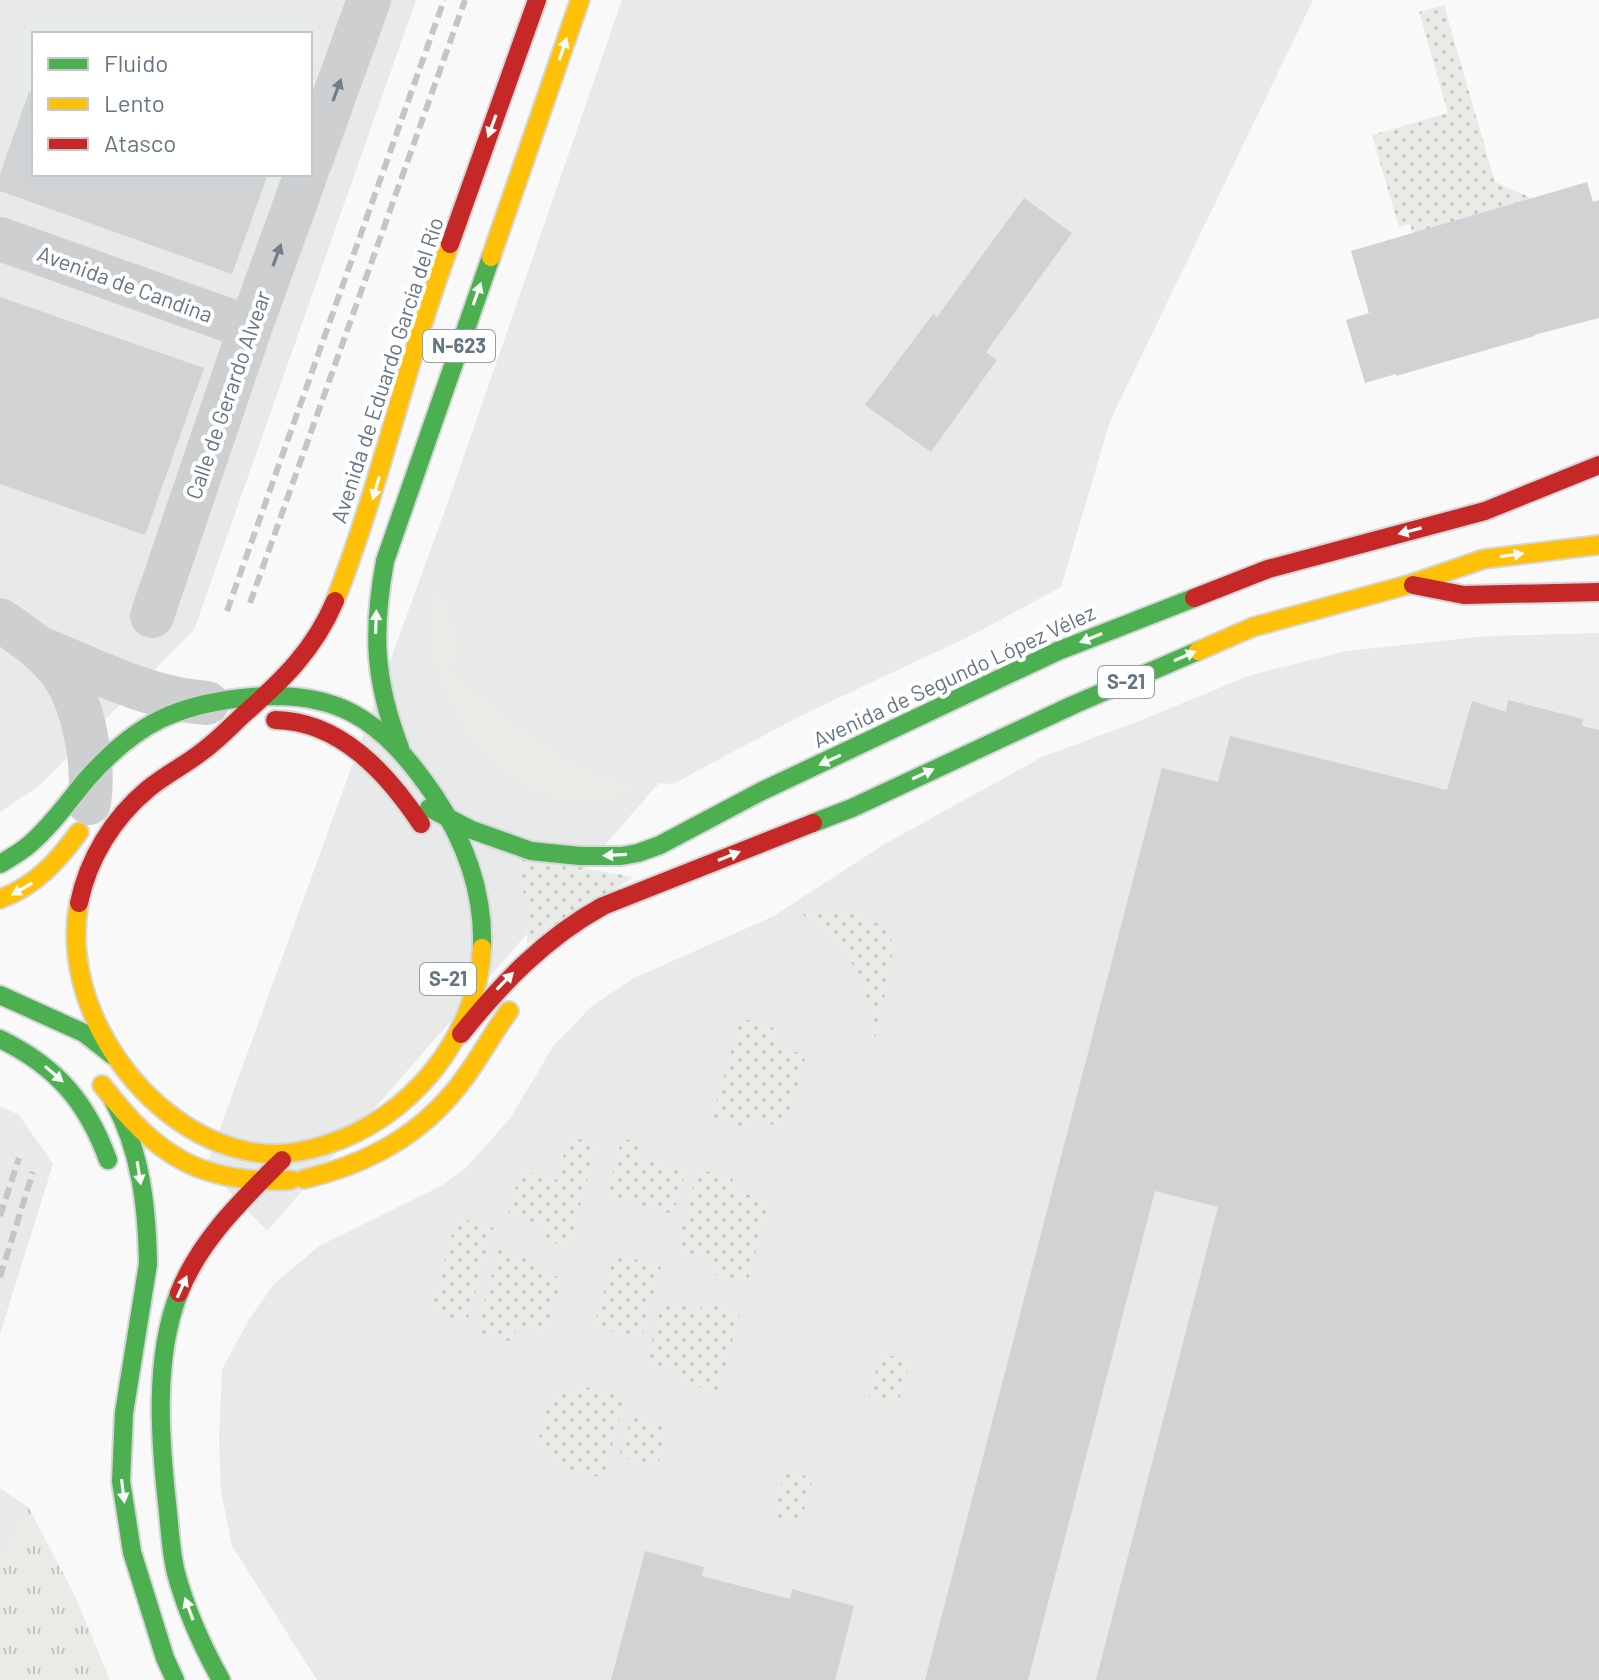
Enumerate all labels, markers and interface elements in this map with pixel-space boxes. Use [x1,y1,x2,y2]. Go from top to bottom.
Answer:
legend [32,32,312,176]
one-way arrow [557,36,570,60]
text: Fluido [104,48,168,77]
one-way arrow [331,78,343,102]
text: Lento [104,88,165,117]
one-way arrow [486,115,498,139]
text: Atasco [104,128,176,157]
street label: Avenida de Eduardo García del Río [324,214,448,526]
street label: Avenida de Candina [34,239,217,327]
one-way arrow [271,243,284,267]
one-way arrow [472,282,484,306]
street label: Calle de Gerardo Alvear [179,287,275,502]
road number: N-623 [423,330,495,362]
one-way arrow [369,476,382,500]
one-way arrow [1397,525,1421,538]
one-way arrow [1500,548,1525,561]
street label: Avenida de Segundo López Vélez [808,598,1099,752]
one-way arrow [370,609,383,634]
one-way arrow [1079,632,1103,645]
one-way arrow [1173,650,1197,663]
road number: S-21 [1098,666,1154,698]
one-way arrow [818,753,842,767]
one-way arrow [911,767,934,781]
one-way arrow [602,849,627,862]
one-way arrow [717,849,741,862]
one-way arrow [11,882,34,896]
road number: S-21 [420,963,476,995]
one-way arrow [495,972,514,991]
one-way arrow [44,1065,64,1082]
one-way arrow [133,1161,145,1186]
one-way arrow [175,1275,188,1298]
one-way arrow [117,1478,130,1503]
one-way arrow [182,1597,195,1621]

